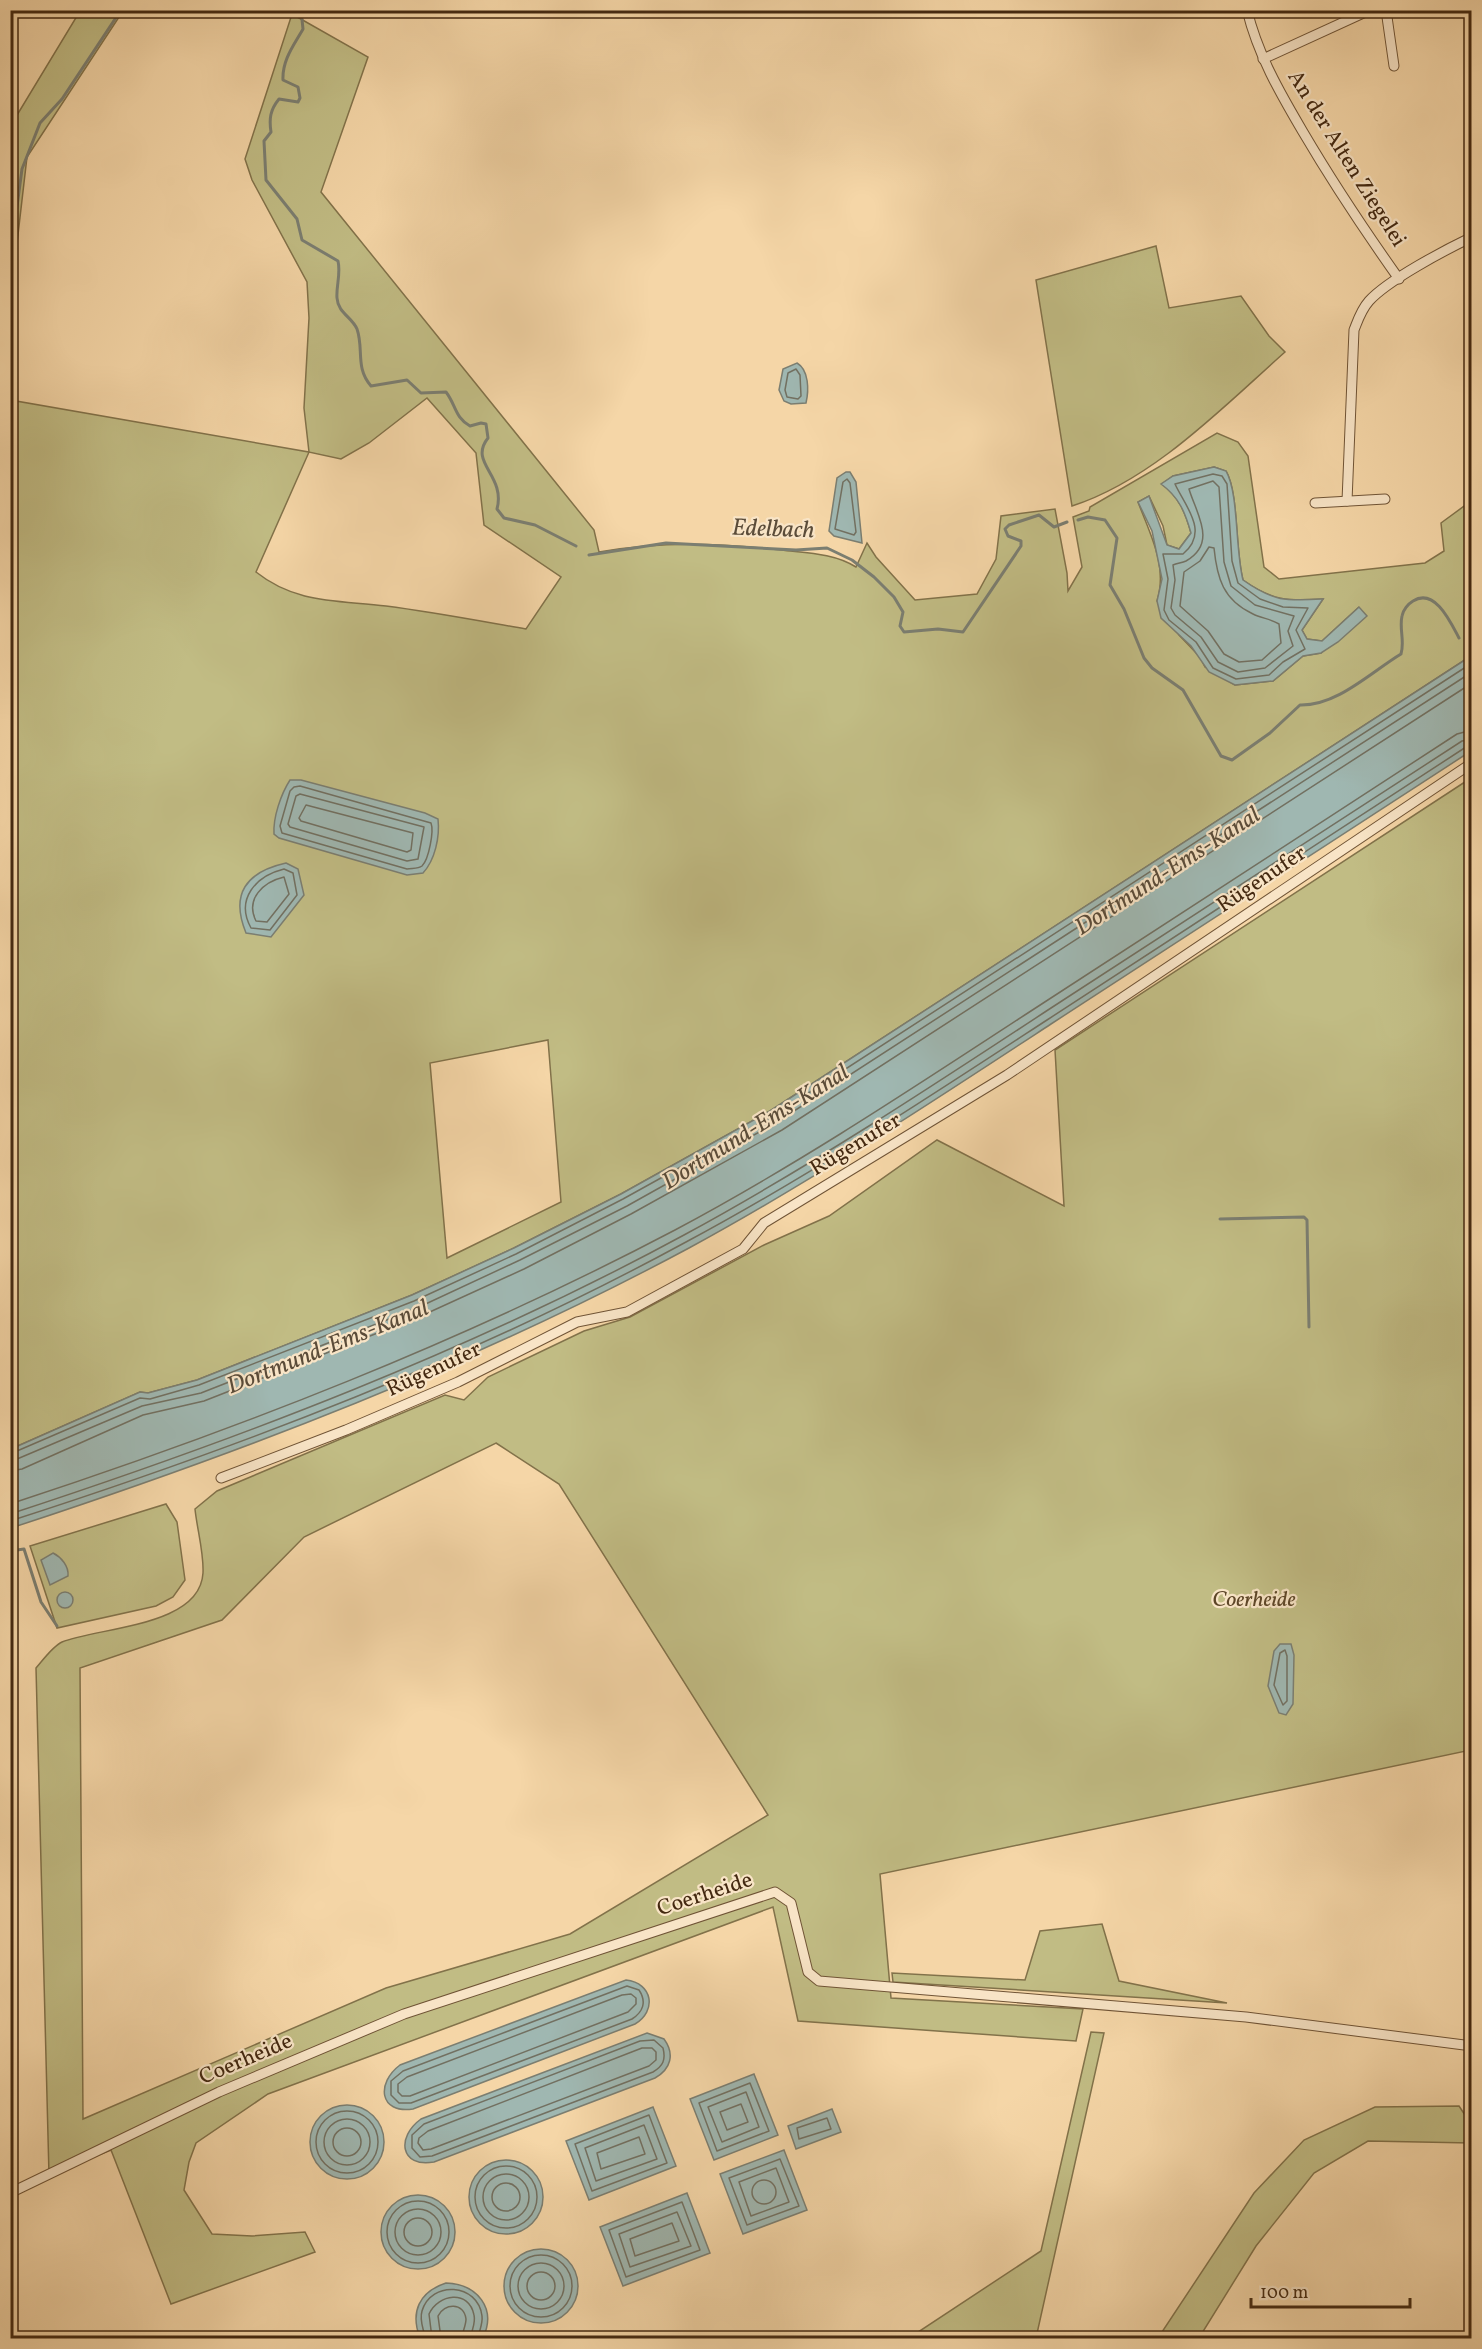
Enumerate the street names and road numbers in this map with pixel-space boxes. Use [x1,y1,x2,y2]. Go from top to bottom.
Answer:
street label: An der Alten Ziegelei [1279,65,1413,253]
street label: Rügenufer [1211,839,1313,921]
street label: Rügenufer [804,1105,908,1185]
street label: Rügenufer [381,1334,487,1406]
street label: Coerheide [653,1865,757,1925]
street label: Coerheide [195,2026,297,2094]

